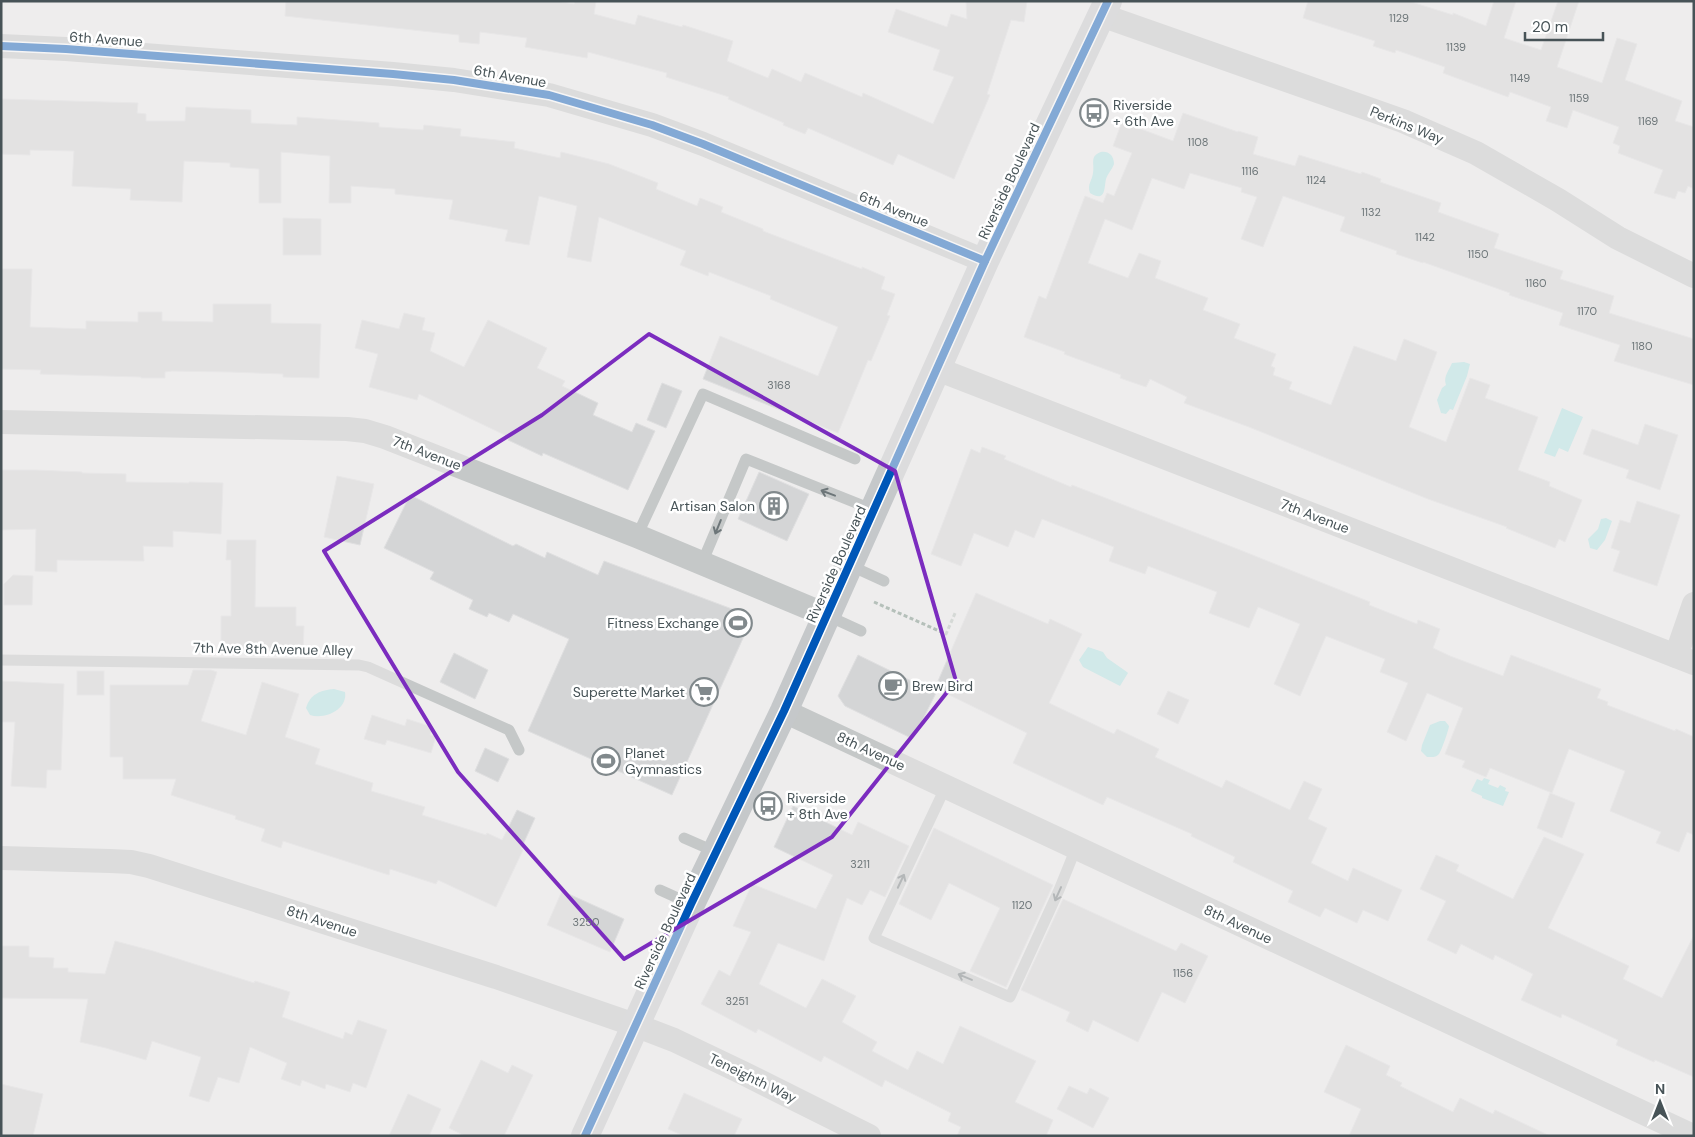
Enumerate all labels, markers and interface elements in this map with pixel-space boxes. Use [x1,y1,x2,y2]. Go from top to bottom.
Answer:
scale bar [1525,10,1602,42]
house number: 1129 [1389,11,1409,25]
text: 20 m [1532,17,1568,37]
street label: 6th Avenue [69,27,143,51]
house number: 1139 [1446,40,1466,54]
street label: 6th Avenue [472,61,548,91]
house number: 1149 [1510,71,1530,85]
house number: 1159 [1569,91,1589,105]
place label: Riverside + 6th Ave [1113,96,1174,130]
bus stop icon: Riverside + 6th Ave [1079,98,1109,128]
street label: Perkins Way [1367,102,1447,148]
house number: 1169 [1638,114,1658,128]
street label: Riverside Boulevard [974,120,1044,242]
house number: 1108 [1187,135,1209,149]
house number: 1116 [1241,164,1259,178]
house number: 1124 [1306,173,1326,187]
street label: 6th Avenue [856,187,932,231]
house number: 1132 [1361,205,1381,219]
house number: 1142 [1415,230,1435,244]
house number: 1150 [1467,247,1489,261]
house number: 1160 [1525,276,1547,290]
house number: 1170 [1577,304,1597,318]
house number: 1180 [1631,339,1653,353]
house number: 3168 [767,378,791,392]
street label: 7th Avenue [390,432,464,474]
one-way arrow [821,488,836,497]
building icon: Artisan Salon [759,491,789,521]
street label: 7th Avenue [1278,495,1352,537]
place label: Artisan Salon [670,497,755,515]
street label: Riverside Boulevard [802,503,870,625]
one-way arrow [712,519,722,534]
sports icon: Fitness Exchange [723,608,753,638]
place label: Fitness Exchange [607,614,719,632]
street label: 7th Ave 8th Avenue Alley [193,639,353,659]
cafe icon: Brew Bird [878,671,908,701]
supermarket icon: Superette Market [689,677,719,707]
place label: Brew Bird [912,677,973,695]
place label: Superette Market [573,683,685,701]
street label: 8th Avenue [834,727,908,775]
place label: Planet Gymnastics [625,744,702,778]
sports icon: Planet Gymnastics [591,746,621,776]
place label: Riverside + 8th Ave [787,789,848,823]
bus stop icon: Riverside + 8th Ave [753,791,783,821]
house number: 3211 [850,857,870,871]
street label: Riverside Boulevard [630,870,700,992]
one-way arrow [896,874,906,889]
one-way arrow [1052,886,1062,901]
house number: 1120 [1012,898,1032,912]
street label: 8th Avenue [1201,900,1275,948]
street label: 8th Avenue [284,901,360,941]
house number: 3250 [572,915,600,929]
house number: 1156 [1173,966,1193,980]
one-way arrow [958,972,973,982]
house number: 3251 [726,994,748,1008]
street label: Teneighth Way [706,1049,800,1107]
north arrow [1635,1077,1685,1127]
text: N [1655,1080,1665,1098]

